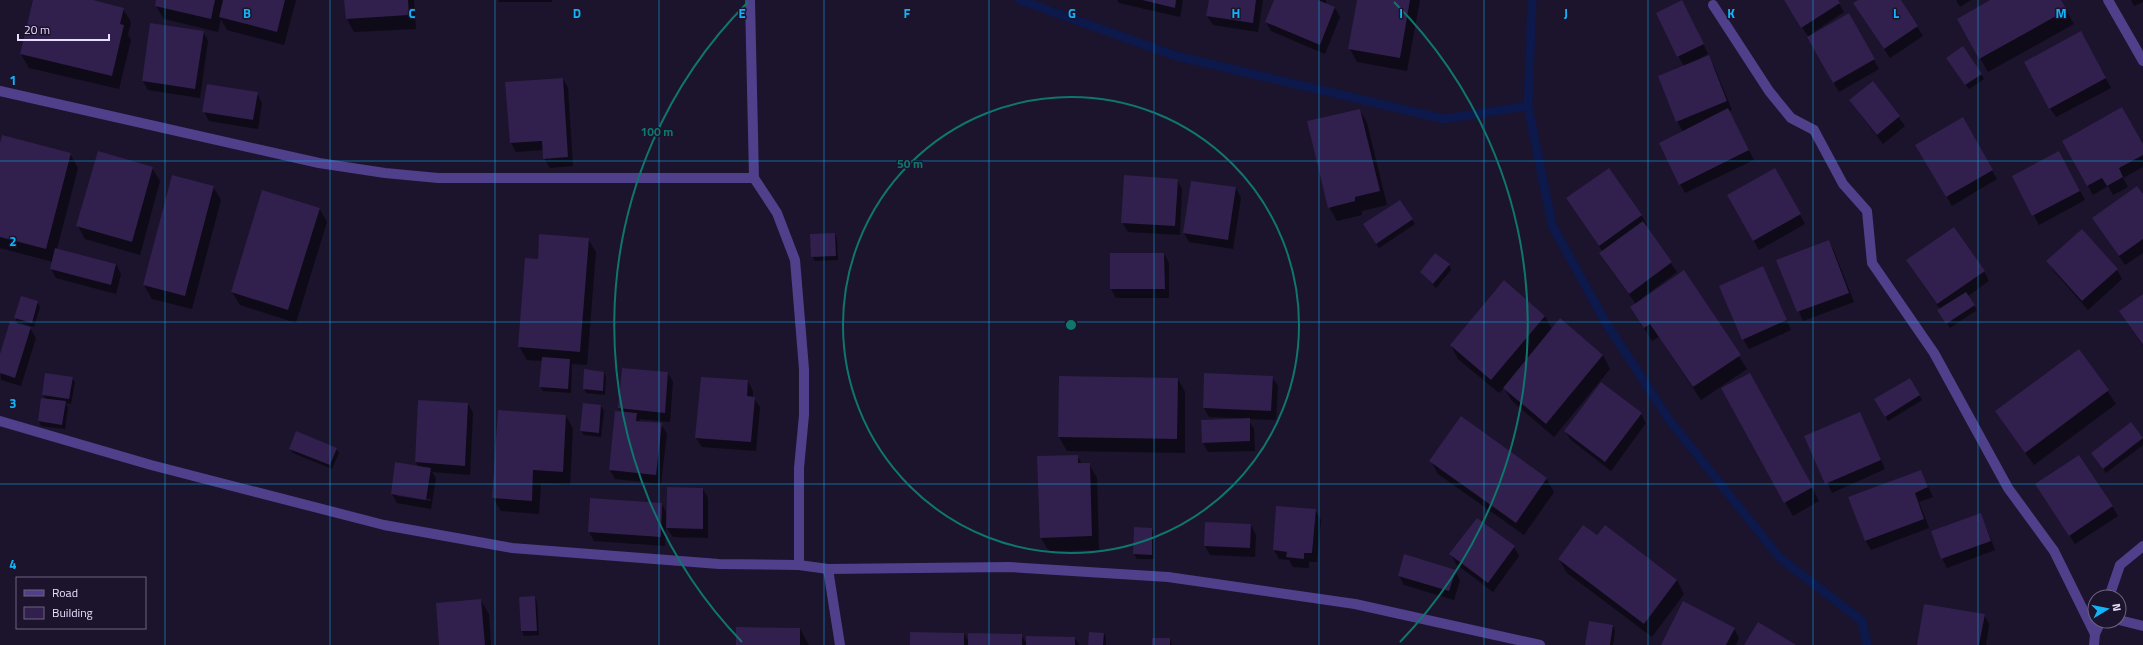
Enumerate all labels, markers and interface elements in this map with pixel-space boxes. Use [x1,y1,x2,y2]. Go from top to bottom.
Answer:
text: B [243,3,251,23]
text: C [408,3,416,23]
text: D [573,3,581,23]
text: E [738,3,746,23]
text: F [904,3,911,23]
text: G [1068,3,1076,23]
text: H [1232,3,1240,23]
text: I [1399,3,1403,23]
text: J [1564,3,1568,23]
text: K [1727,3,1735,23]
text: L [1893,3,1899,23]
text: M [2055,3,2067,23]
scale bar [18,16,109,42]
text: 20 m [24,20,50,39]
text: 1 [9,70,17,90]
text: 100 m [641,122,673,141]
text: 50 m [897,154,923,173]
text: 2 [9,231,17,251]
centre of rings [1064,318,1078,332]
text: 3 [9,393,17,413]
text: 4 [9,554,17,574]
legend [16,577,146,629]
text: Road [52,583,78,602]
north arrow [2087,589,2127,629]
text: N [2108,602,2125,612]
text: Building [52,603,93,622]

